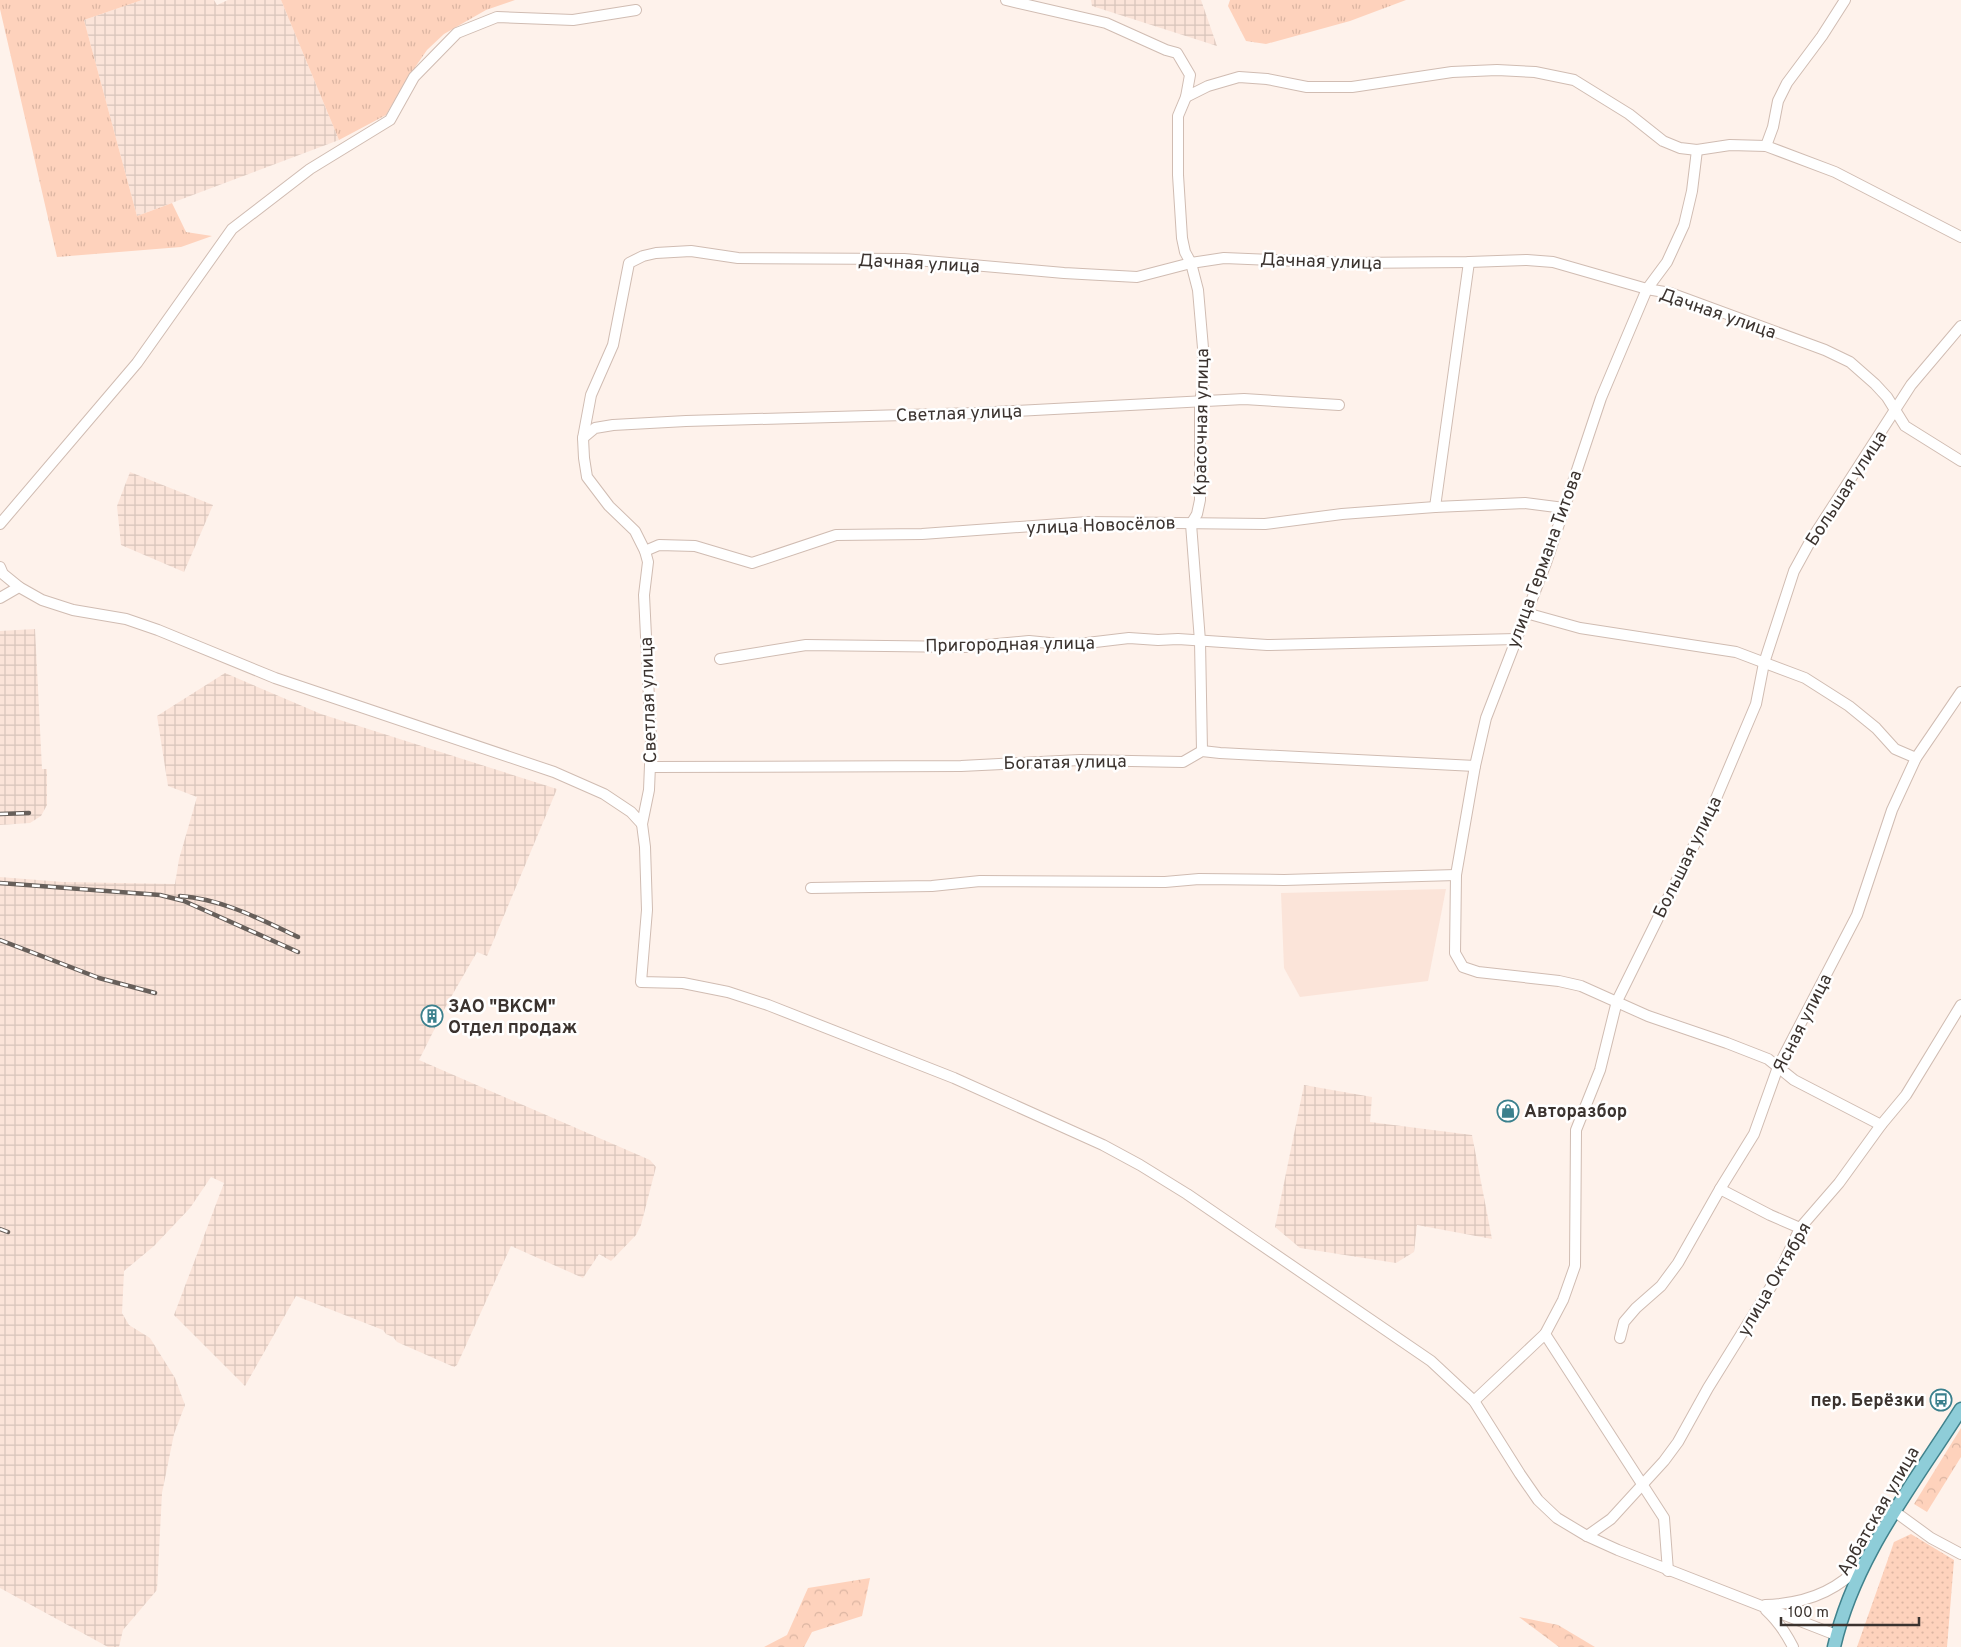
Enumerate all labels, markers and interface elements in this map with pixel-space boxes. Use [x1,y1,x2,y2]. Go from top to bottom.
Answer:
street label: Дачная улица [1260,249,1382,276]
street label: Дачная улица [857,250,980,279]
street label: Дачная улица [1656,284,1779,345]
street label: Красочная улица [1190,348,1215,496]
street label: Светлая улица [896,401,1023,428]
street label: Большая улица [1801,427,1893,551]
street label: улица Германа Титова [1502,467,1588,652]
street label: улица Новосёлов [1026,512,1176,541]
street label: Пригородная улица [925,633,1095,658]
street label: Светлая улица [636,636,663,763]
street label: Богатая улица [1003,751,1127,776]
street label: Большая улица [1649,793,1728,922]
street label: Ясная улица [1768,970,1838,1077]
place label: ЗАО "ВКСМ" Отдел продаж [448,996,577,1040]
building icon: ЗАО "ВКСМ" Отдел продаж [420,1004,444,1028]
shop icon: Авторазбор [1496,1099,1520,1123]
place label: Авторазбор [1524,1101,1627,1124]
street label: улица Октября [1733,1219,1817,1341]
bus stop icon: пер. Берёзки [1929,1388,1953,1412]
place label: пер. Берёзки [1810,1390,1925,1413]
street label: Арбатская улица [1833,1443,1926,1581]
scale bar [1781,1594,1918,1626]
text: 100 m [1788,1604,1829,1623]

